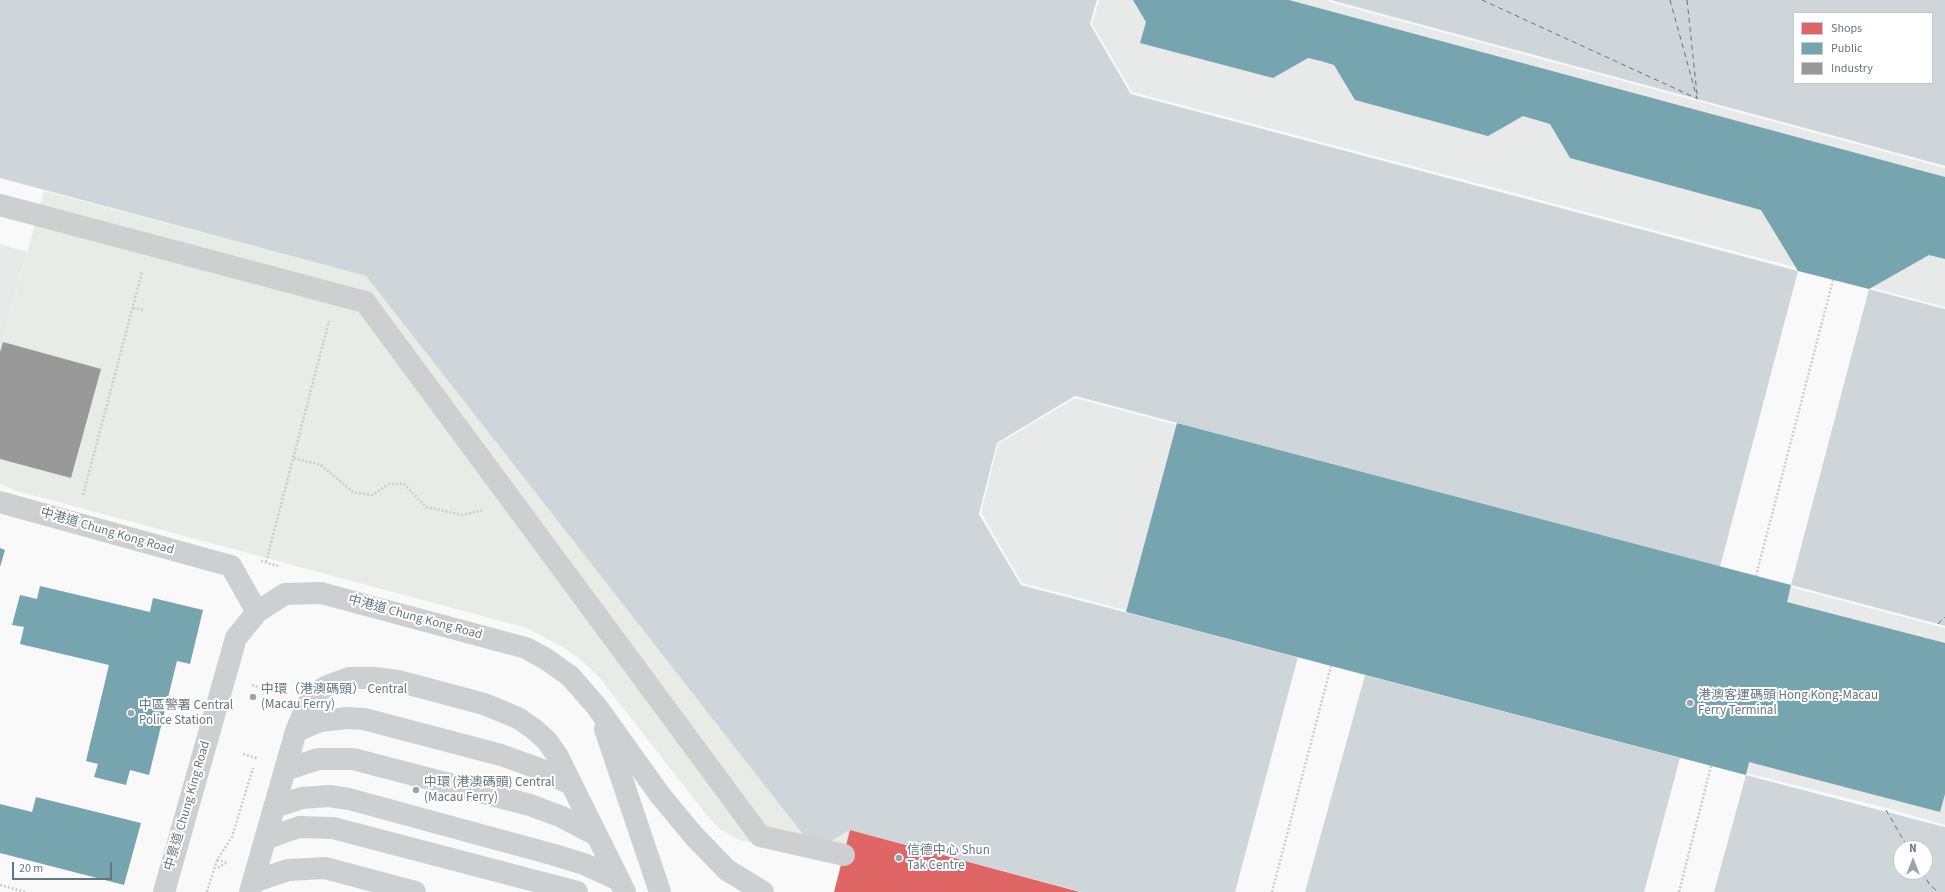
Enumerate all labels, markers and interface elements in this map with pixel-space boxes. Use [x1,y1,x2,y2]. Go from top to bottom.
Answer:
legend [1793,12,1933,84]
text: Shops [1831,20,1862,37]
text: Public [1831,40,1862,57]
text: Industry [1831,60,1873,77]
street label: 中港道 Chung Kong Road [38,505,176,559]
street label: 中港道 Chung Kong Road [346,593,484,643]
place label: 中環（港澳碼頭） Central (Macau Ferry) [261,682,407,713]
place label: 港澳客運碼頭 Hong Kong-Macau Ferry Terminal [1698,688,1878,719]
marker: 中環（港澳碼頭） Central (Macau Ferry) [248,692,258,702]
place label: 中區警署 Central Police Station [139,698,233,729]
marker: 港澳客運碼頭 Hong Kong-Macau Ferry Terminal [1685,698,1695,708]
marker: 中區警署 Central Police Station [126,708,136,718]
street label: 中景道 Chung King Road [162,739,214,873]
place label: 中環 (港澳碼頭) Central (Macau Ferry) [424,775,555,806]
marker: 中環 (港澳碼頭) Central (Macau Ferry) [411,785,421,795]
north arrow [1893,840,1933,880]
text: N [1909,841,1917,856]
place label: 信德中心 Shun Tak Centre [907,843,990,874]
marker: 信德中心 Shun Tak Centre [894,853,904,863]
scale bar [14,854,114,880]
text: 20 m [19,860,43,877]

